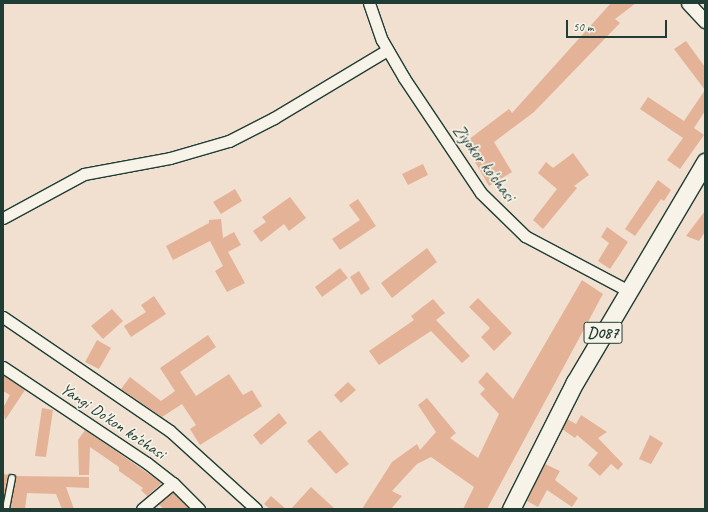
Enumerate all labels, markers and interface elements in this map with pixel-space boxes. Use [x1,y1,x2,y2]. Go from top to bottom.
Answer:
scale bar [568,12,669,38]
text: 50 m [573,19,593,35]
street label: Ziyokor ko'chasi [449,121,519,205]
road number: D087 [583,319,623,347]
street label: Yangi Do'kon ko'chasi [57,378,169,464]

